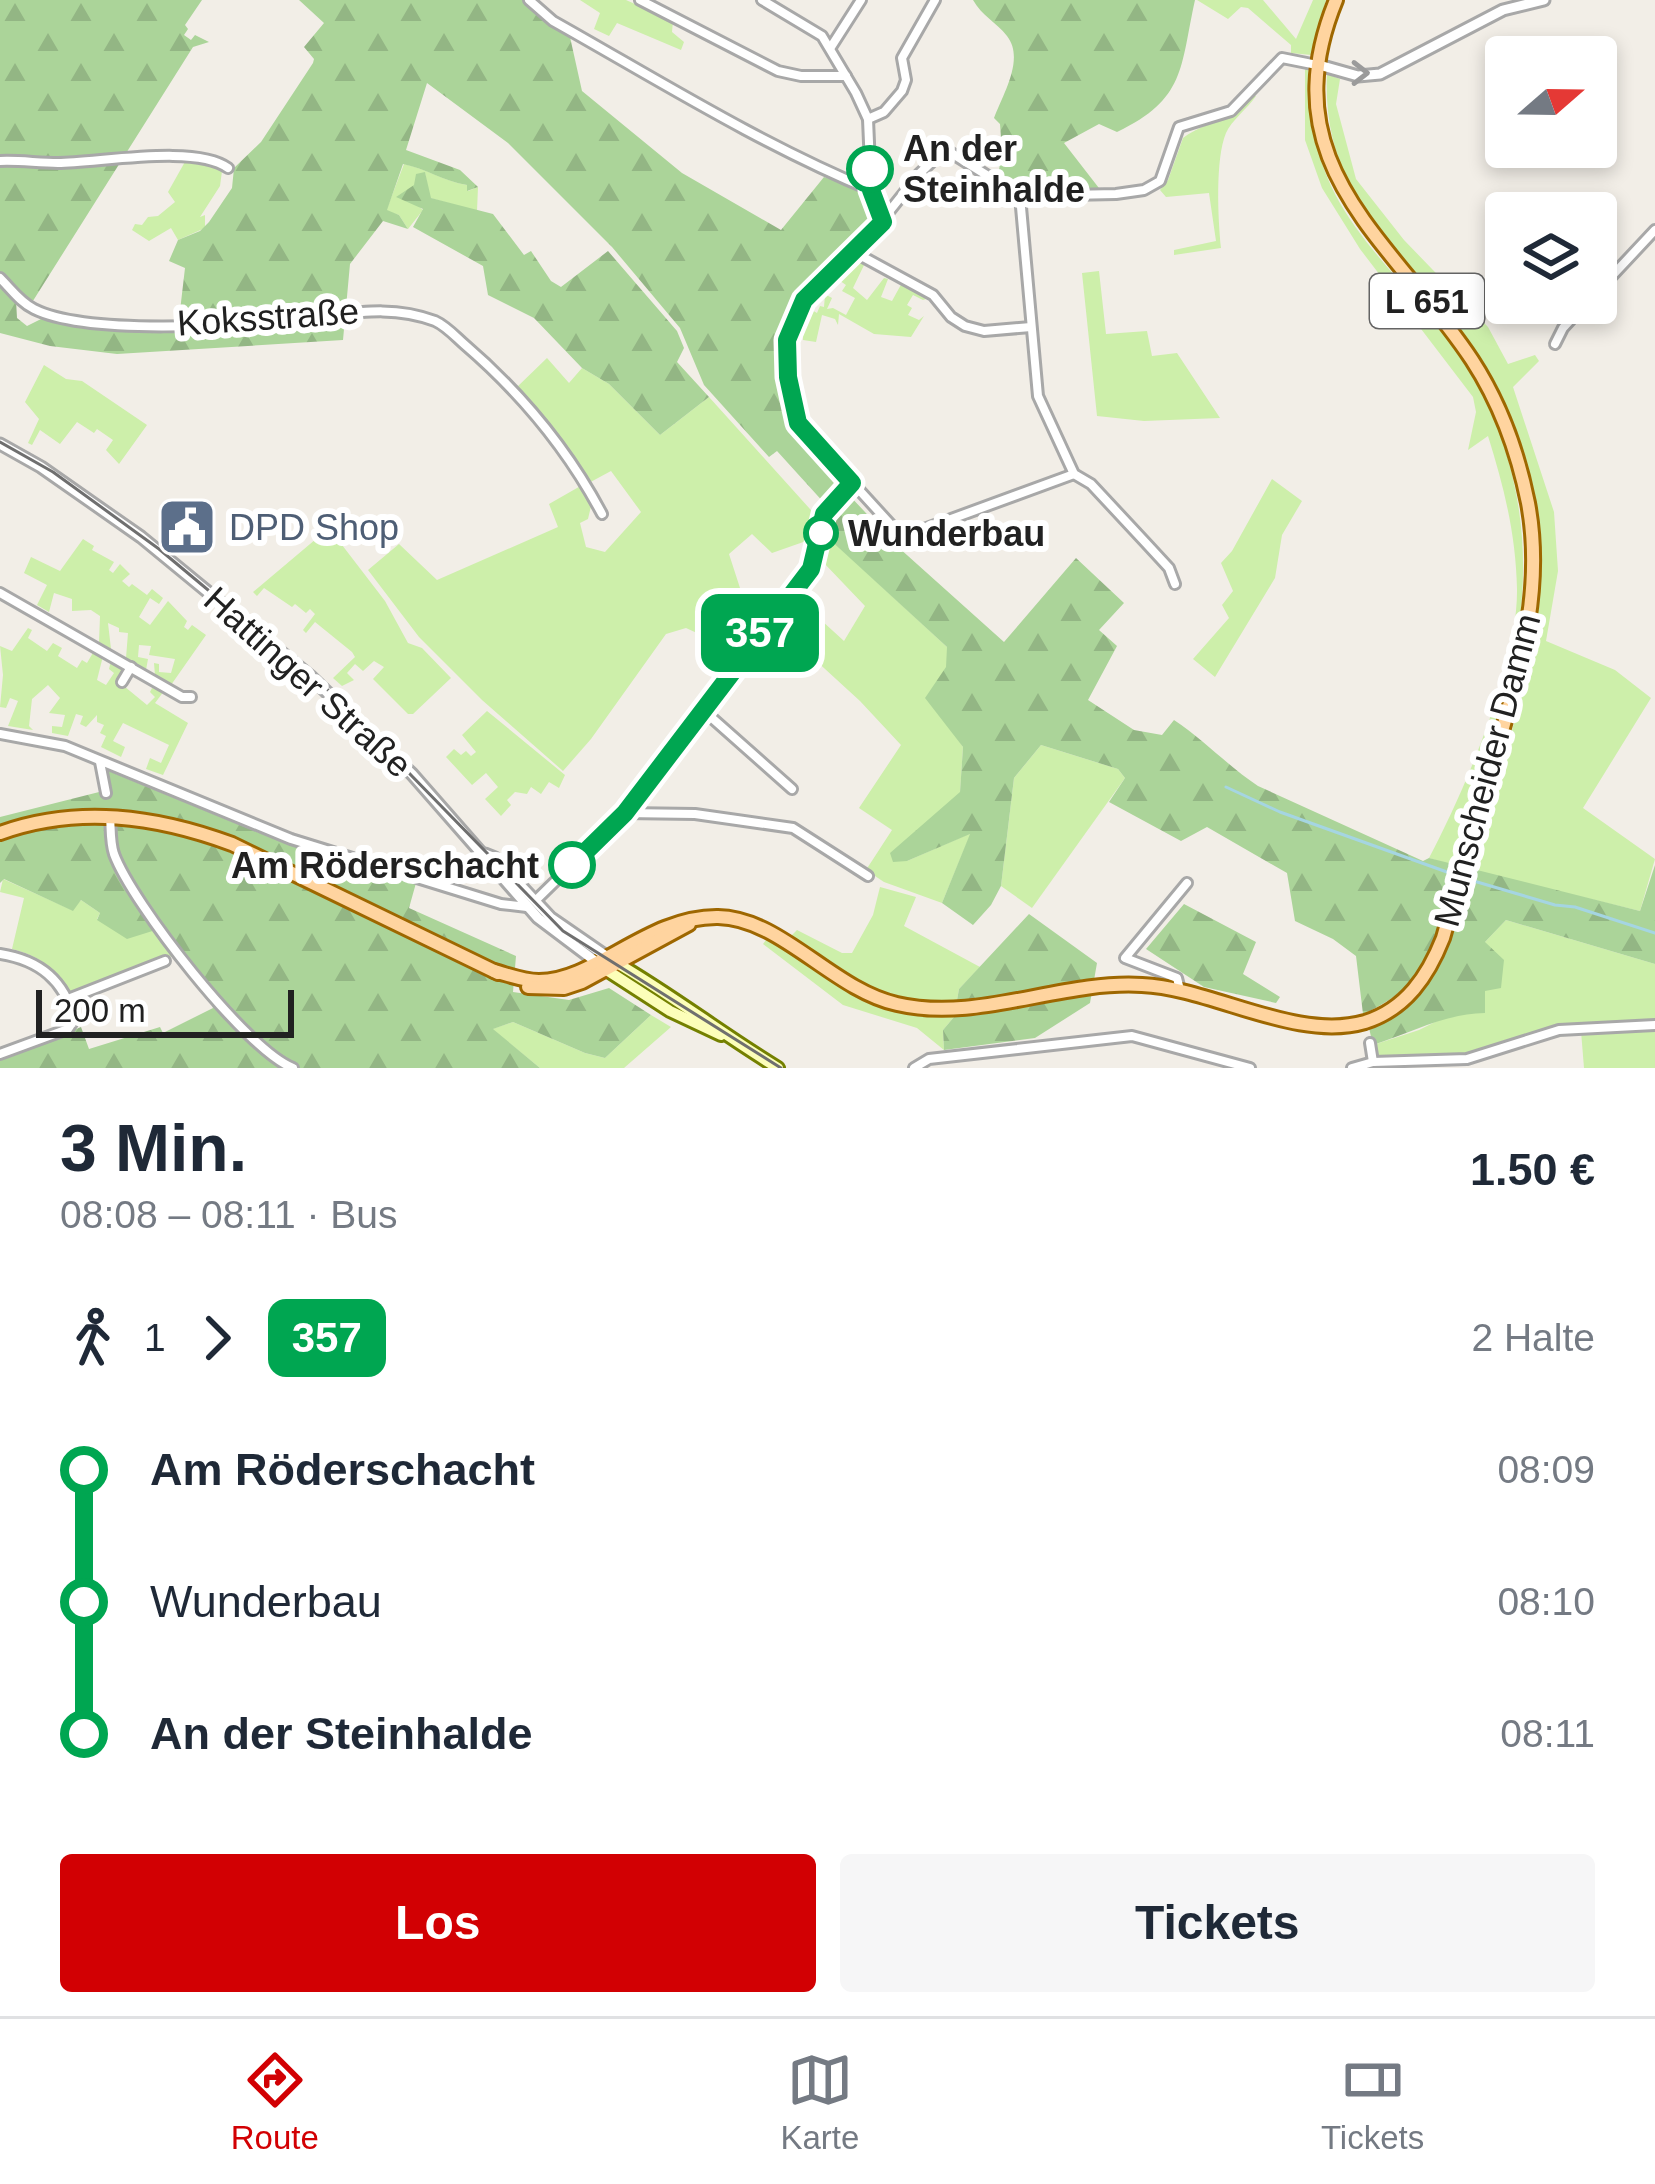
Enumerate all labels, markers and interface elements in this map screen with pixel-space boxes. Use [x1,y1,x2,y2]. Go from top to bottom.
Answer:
north arrow [1485,36,1617,168]
map controls [1485,36,1617,324]
one-way arrow [1351,60,1369,86]
place label: An der Steinhalde [903,128,1085,210]
marker: An der Steinhalde [848,147,892,191]
button: layers [1485,192,1617,324]
road number: L 651 [1370,274,1484,328]
street label: Koksstraße [176,290,360,344]
public building icon: DPD Shop [156,496,218,558]
place label: DPD Shop [229,507,399,548]
place label: Wunderbau [848,513,1045,554]
marker: Wunderbau [805,517,837,549]
street label: Hattinger Straße [196,578,420,786]
line badge: 357 [691,594,829,672]
text: 357 [725,609,795,656]
street label: Munscheider Damm [1426,609,1548,931]
marker: Am Röderschacht [550,843,594,887]
place label: Am Röderschacht [231,845,539,886]
scale bar [36,984,294,1037]
text: 200 m [54,992,146,1029]
text: 3 Min. [60,1111,247,1185]
text: 1.50 € [1470,1144,1595,1195]
text: 08:08 – 08:11 · Bus [60,1193,398,1236]
icon: walk [60,1305,126,1371]
icon: forward [184,1305,250,1371]
text: 357 [292,1314,362,1361]
text: 1 [144,1316,166,1359]
text: 2 Halte [1471,1316,1595,1359]
text: Am Röderschacht [150,1444,535,1495]
text: 08:09 [1497,1448,1595,1491]
text: Wunderbau [150,1576,382,1627]
text: 08:10 [1497,1580,1595,1623]
text: An der Steinhalde [150,1708,533,1759]
text: 08:11 [1500,1712,1595,1755]
button: Los [60,1854,816,1992]
button: Tickets [840,1854,1595,1992]
tab: Route [231,2047,319,2157]
tab: Karte [780,2047,859,2157]
tab: Tickets [1321,2047,1424,2157]

